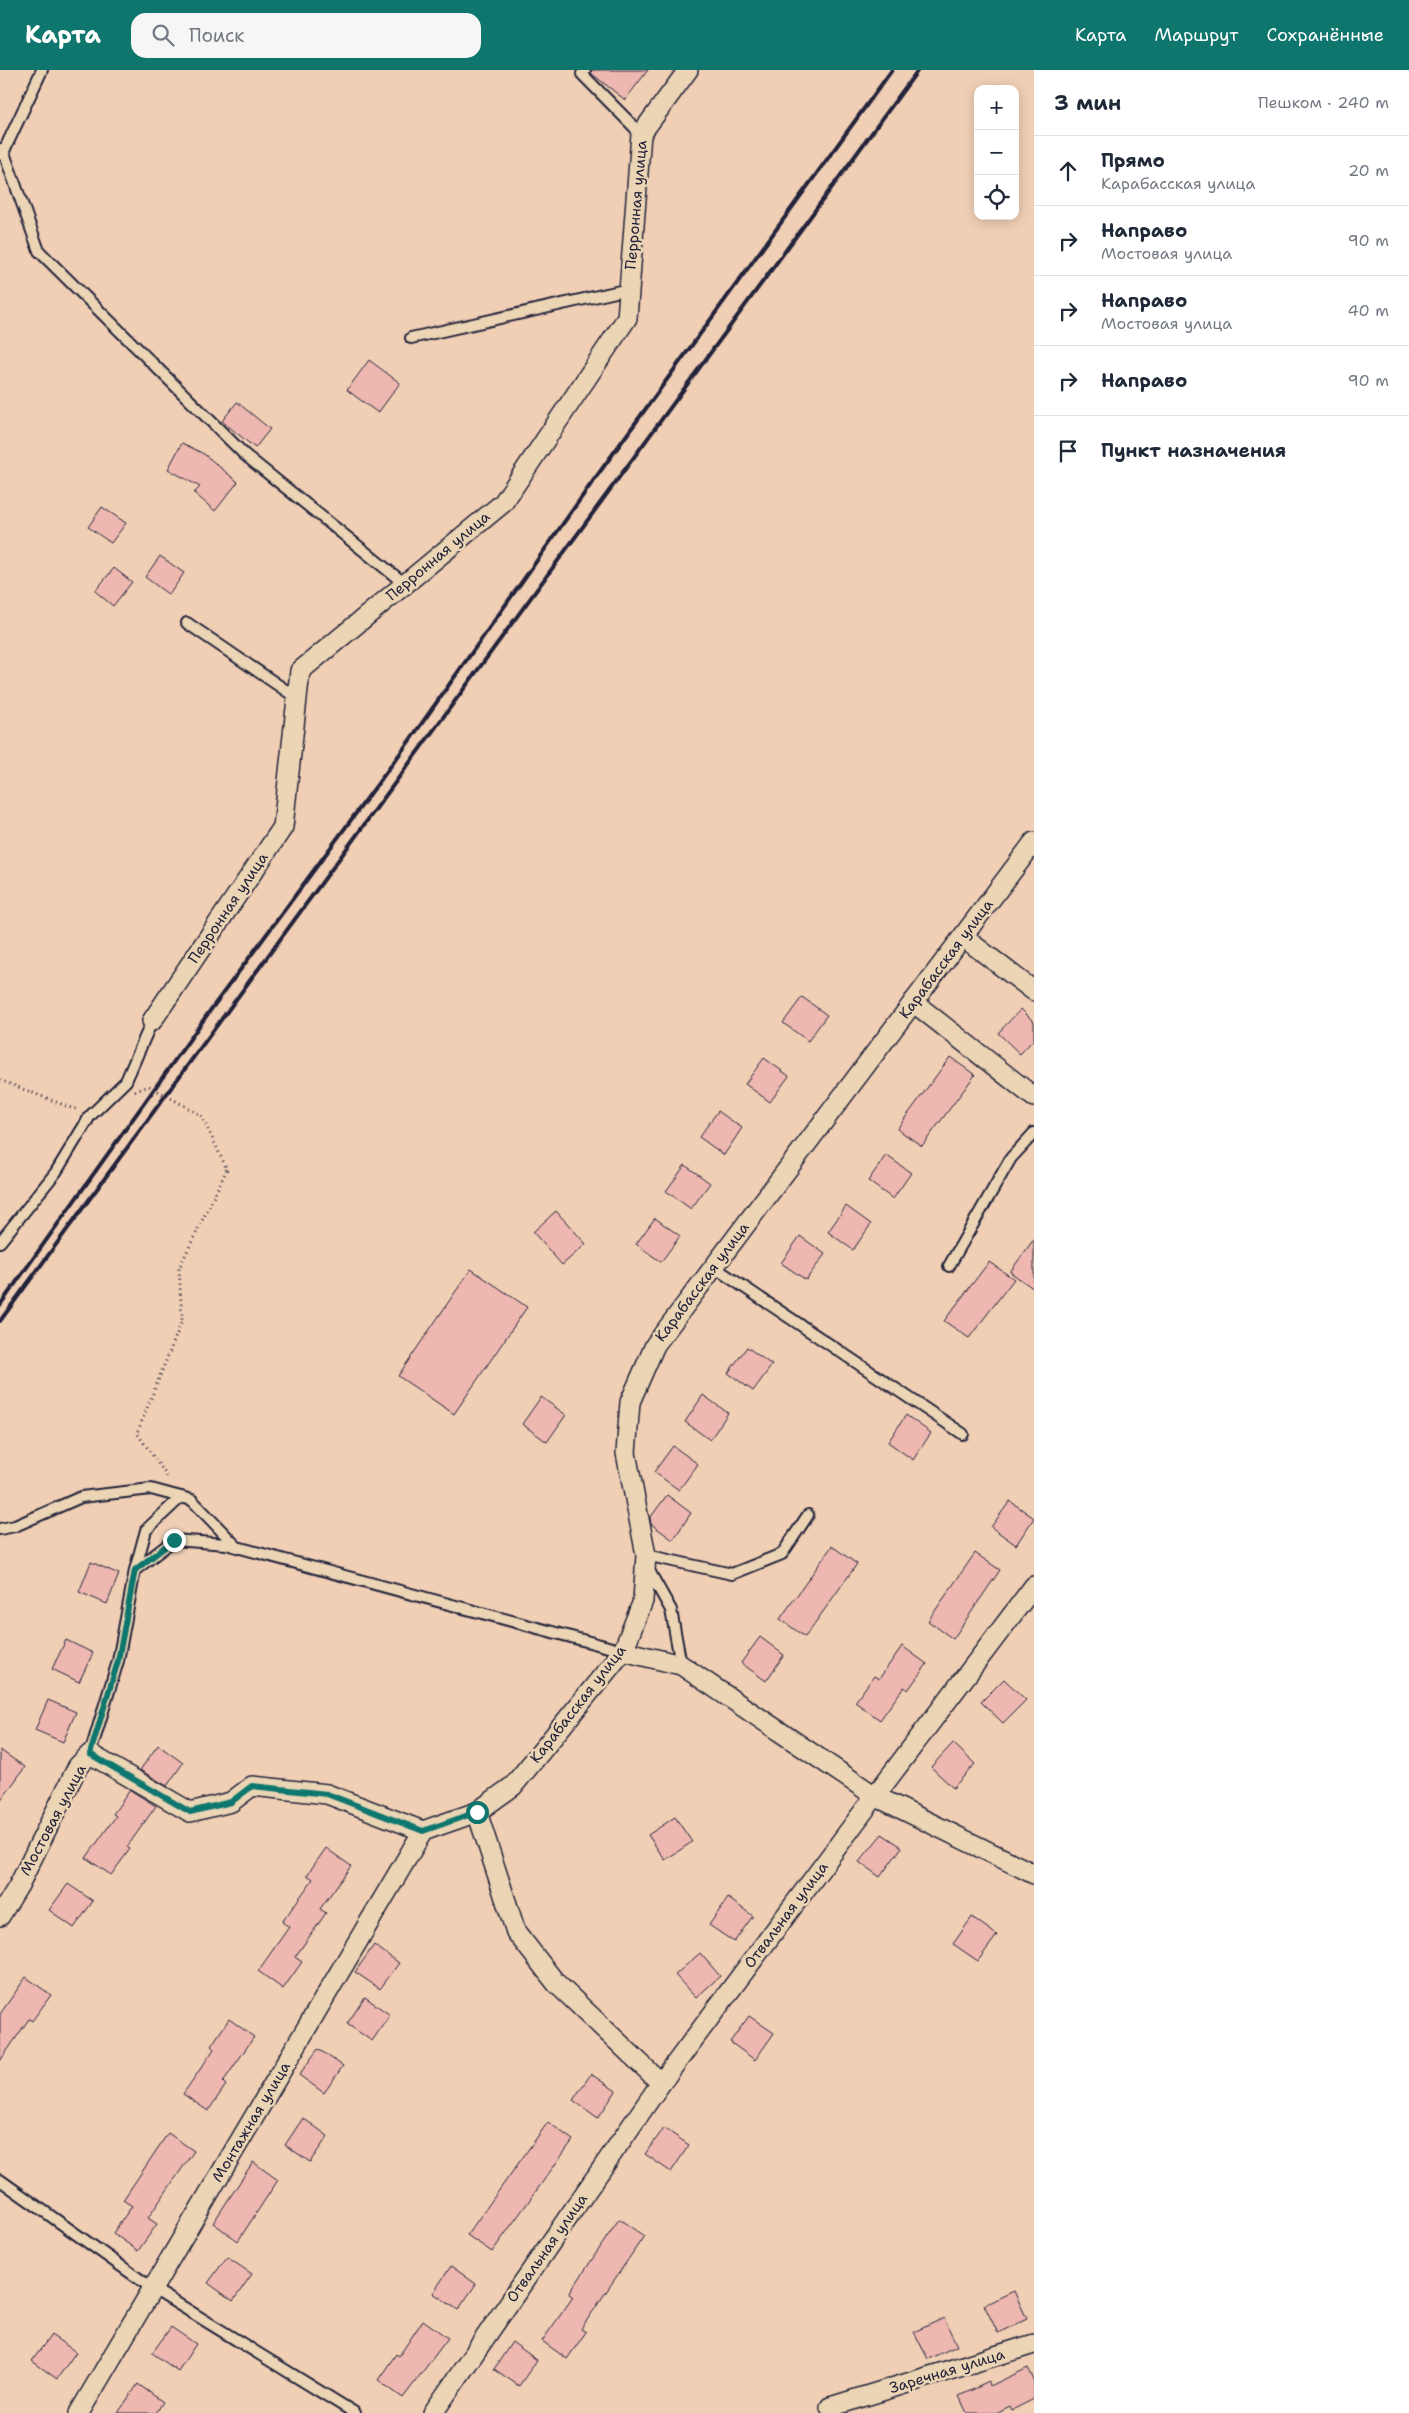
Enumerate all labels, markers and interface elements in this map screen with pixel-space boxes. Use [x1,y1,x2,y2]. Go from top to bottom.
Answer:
search box [131,13,481,58]
text: Карта [25,19,101,51]
icon: search [149,21,177,49]
text: Поиск [189,23,244,48]
text: Карта [1075,23,1126,47]
text: Маршрут [1154,23,1238,47]
text: Сохранённые [1266,23,1384,47]
map controls [974,85,1019,220]
button: + [974,85,1019,130]
text: 3 мин [1054,89,1121,117]
text: Пешком · 240 m [1258,92,1389,113]
button: − [974,130,1019,175]
street label: Перронная улица [620,139,652,270]
text: Прямо [1101,148,1165,173]
icon: ahead [1054,157,1082,185]
text: 20 m [1348,160,1389,181]
text: Карабасская улица [1101,173,1255,194]
button: locate [974,175,1019,220]
text: Направо [1101,218,1187,243]
icon: right [1054,227,1082,255]
text: 90 m [1348,230,1389,251]
text: Мостовая улица [1101,243,1232,264]
text: Направо [1101,288,1187,313]
icon: right [1054,297,1082,325]
text: 40 m [1347,300,1389,321]
text: Мостовая улица [1101,313,1232,334]
icon: right [1054,367,1082,395]
text: Направо [1101,368,1187,393]
text: 90 m [1348,370,1389,391]
icon: arrive [1054,437,1082,465]
text: Пункт назначения [1101,438,1286,463]
street label: Перронная улица [382,506,495,605]
street label: Перронная улица [183,848,273,967]
street label: Карабасская улица [894,895,998,1023]
street label: Карабасская улица [650,1218,754,1346]
route end [163,1529,186,1552]
street label: Карабасская улица [526,1640,631,1767]
street label: Мостовая улица [15,1760,91,1879]
route start [466,1801,489,1824]
street label: Отвальная улица [739,1857,833,1972]
street label: Монтажная улица [207,2058,295,2186]
street label: Отвальная улица [502,2189,592,2306]
street label: Заречная улица [887,2344,1008,2398]

